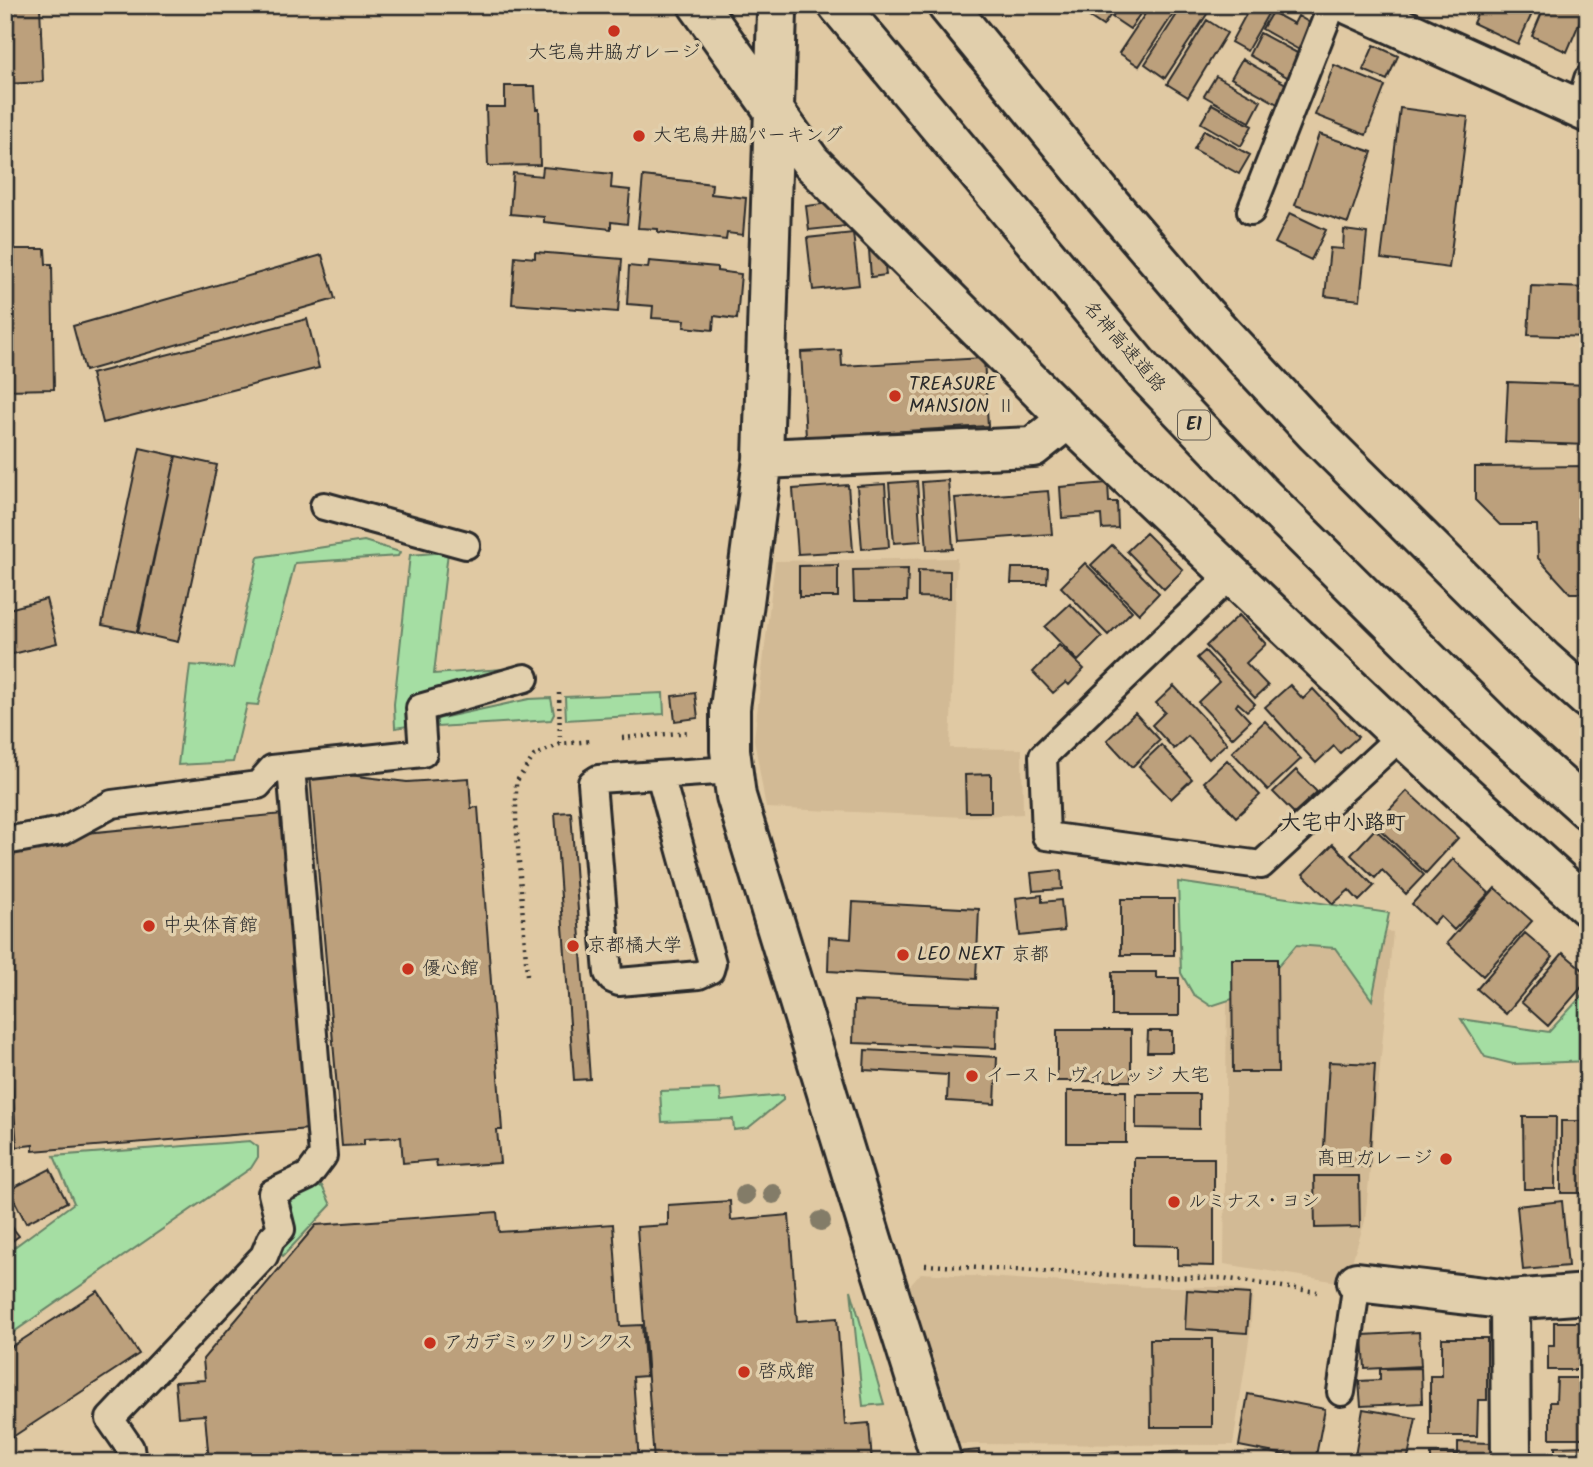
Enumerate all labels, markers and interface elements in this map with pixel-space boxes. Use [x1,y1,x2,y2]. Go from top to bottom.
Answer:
marker: 大宅鳥井脇ガレージ [606,23,622,39]
place label: 大宅鳥井脇ガレージ [528,38,700,68]
place label: 大宅鳥井脇パーキング [653,121,843,151]
marker: 大宅鳥井脇パーキング [631,128,647,144]
street label: 名神高速道路 [1075,294,1173,400]
place label: TREASURE MANSION Ⅱ [909,370,1016,422]
marker: TREASURE MANSION Ⅱ [887,388,903,404]
road number: E1 [1178,410,1210,440]
district label: 大宅中小路町 [1280,807,1406,840]
place label: 中央体育館 [163,911,258,941]
marker: 中央体育館 [141,918,157,934]
place label: 京都橘大学 [587,931,682,961]
marker: 京都橘大学 [565,938,581,954]
place label: LEO NEXT 京都 [917,940,1049,970]
marker: LEO NEXT 京都 [895,947,911,963]
place label: 優心館 [422,954,479,984]
marker: 優心館 [400,961,416,977]
place label: イースト ヴィレッジ 大宅 [986,1061,1209,1091]
marker: イースト ヴィレッジ 大宅 [964,1068,980,1084]
place label: 髙田ガレージ [1317,1144,1432,1174]
marker: 髙田ガレージ [1438,1151,1454,1167]
place label: ルミナス・ヨシ [1188,1187,1320,1217]
marker: ルミナス・ヨシ [1166,1194,1182,1210]
place label: アカデミックリンクス [444,1328,634,1358]
marker: アカデミックリンクス [422,1335,438,1351]
place label: 啓成館 [758,1357,815,1387]
marker: 啓成館 [736,1364,752,1380]

